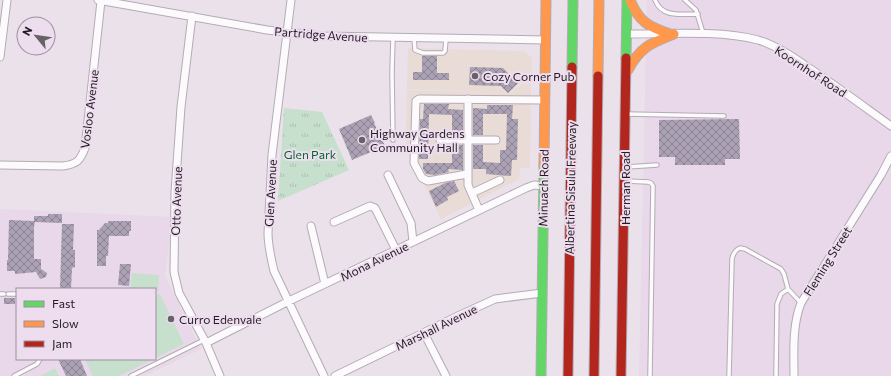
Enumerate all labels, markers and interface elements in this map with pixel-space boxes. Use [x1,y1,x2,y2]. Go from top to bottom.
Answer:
north arrow [16,16,56,56]
text: N [19,24,35,38]
street label: Partridge Avenue [274,24,368,44]
street label: Koornhof Road [773,43,850,99]
street label: Vosloo Avenue [77,69,101,149]
place label: Cozy Corner Pub [483,69,575,83]
marker: Cozy Corner Pub [470,71,480,81]
street label: Albertina Sisulu Freeway [562,121,578,255]
place label: Highway Gardens Community Hall [370,126,465,154]
marker: Highway Gardens Community Hall [357,135,367,145]
park label: Glen Park [284,147,337,161]
street label: Minuach Road [535,149,551,227]
street label: Herman Road [618,151,632,225]
street label: Glen Avenue [261,159,279,227]
street label: Otto Avenue [168,166,184,236]
street label: Fleming Street [800,224,854,298]
street label: Mona Avenue [338,238,410,284]
legend [16,288,156,360]
text: Fast [52,296,75,310]
street label: Marshall Avenue [393,301,479,353]
place label: Curro Edenvale [179,312,262,326]
marker: Curro Edenvale [166,314,176,324]
text: Slow [52,316,79,330]
text: Jam [52,336,72,351]

